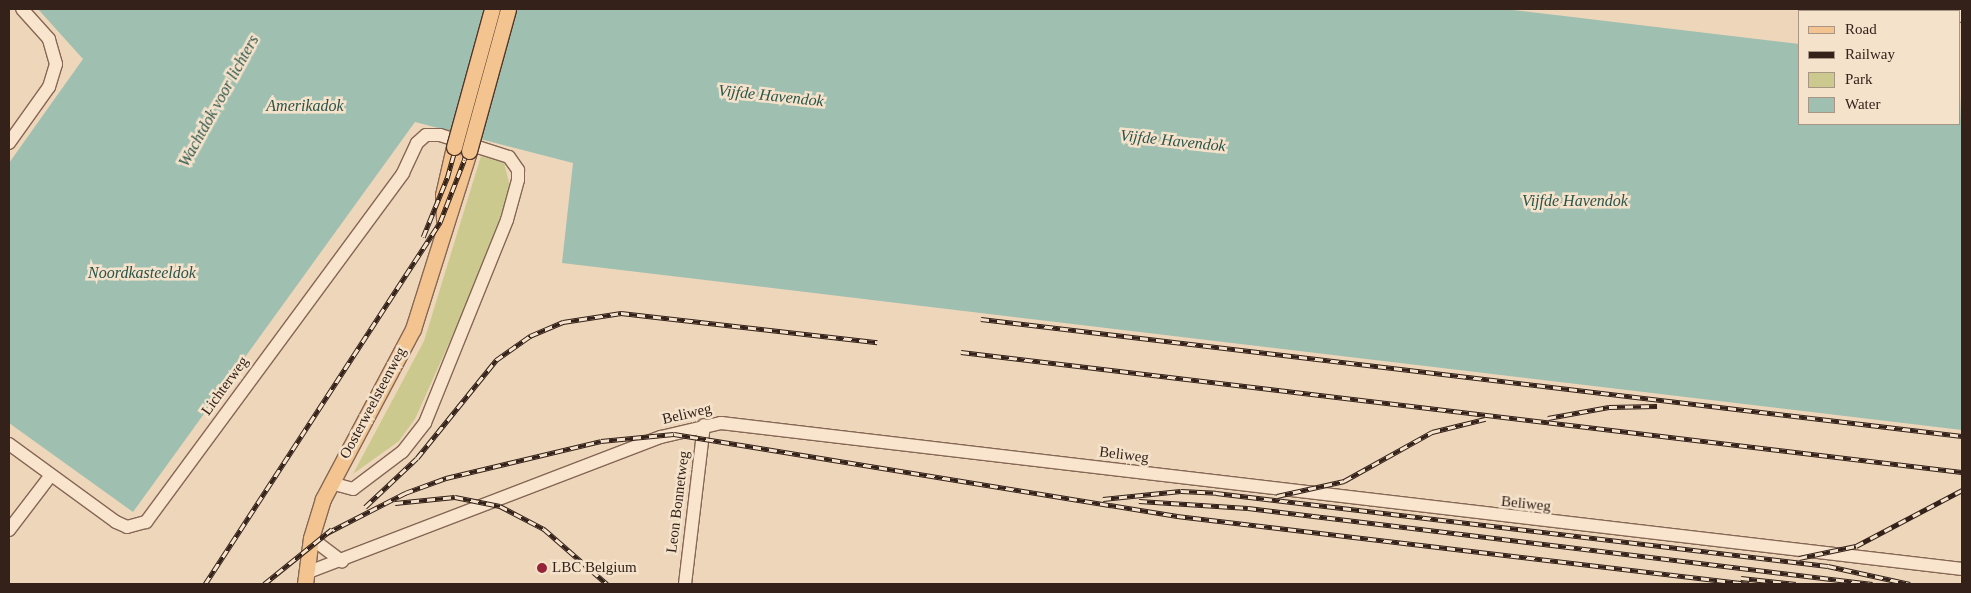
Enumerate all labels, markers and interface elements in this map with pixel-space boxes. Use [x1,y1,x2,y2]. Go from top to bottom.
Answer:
legend [1798,10,1961,125]
text: Road [1845,21,1877,37]
water label: Wachtdok voor lichters [175,32,263,170]
text: Railway [1845,46,1895,62]
text: Park [1845,71,1873,87]
water label: Vijfde Havendok [717,81,825,111]
water label: Amerikadok [266,96,344,116]
text: Water [1845,96,1880,112]
water label: Vijfde Havendok [1119,126,1227,156]
water label: Vijfde Havendok [1522,191,1628,211]
water label: Noordkasteeldok [88,263,196,283]
street label: Oosterweelsteenweg [336,344,410,462]
street label: Lichterweg [198,353,252,419]
street label: Beliweg [661,400,713,428]
street label: Beliweg [1098,443,1150,467]
street label: Leon Bonnetweg [663,450,693,554]
street label: Beliweg [1500,492,1552,516]
place label: LBC Belgium [552,559,637,577]
marker: LBC Belgium [536,562,548,574]

